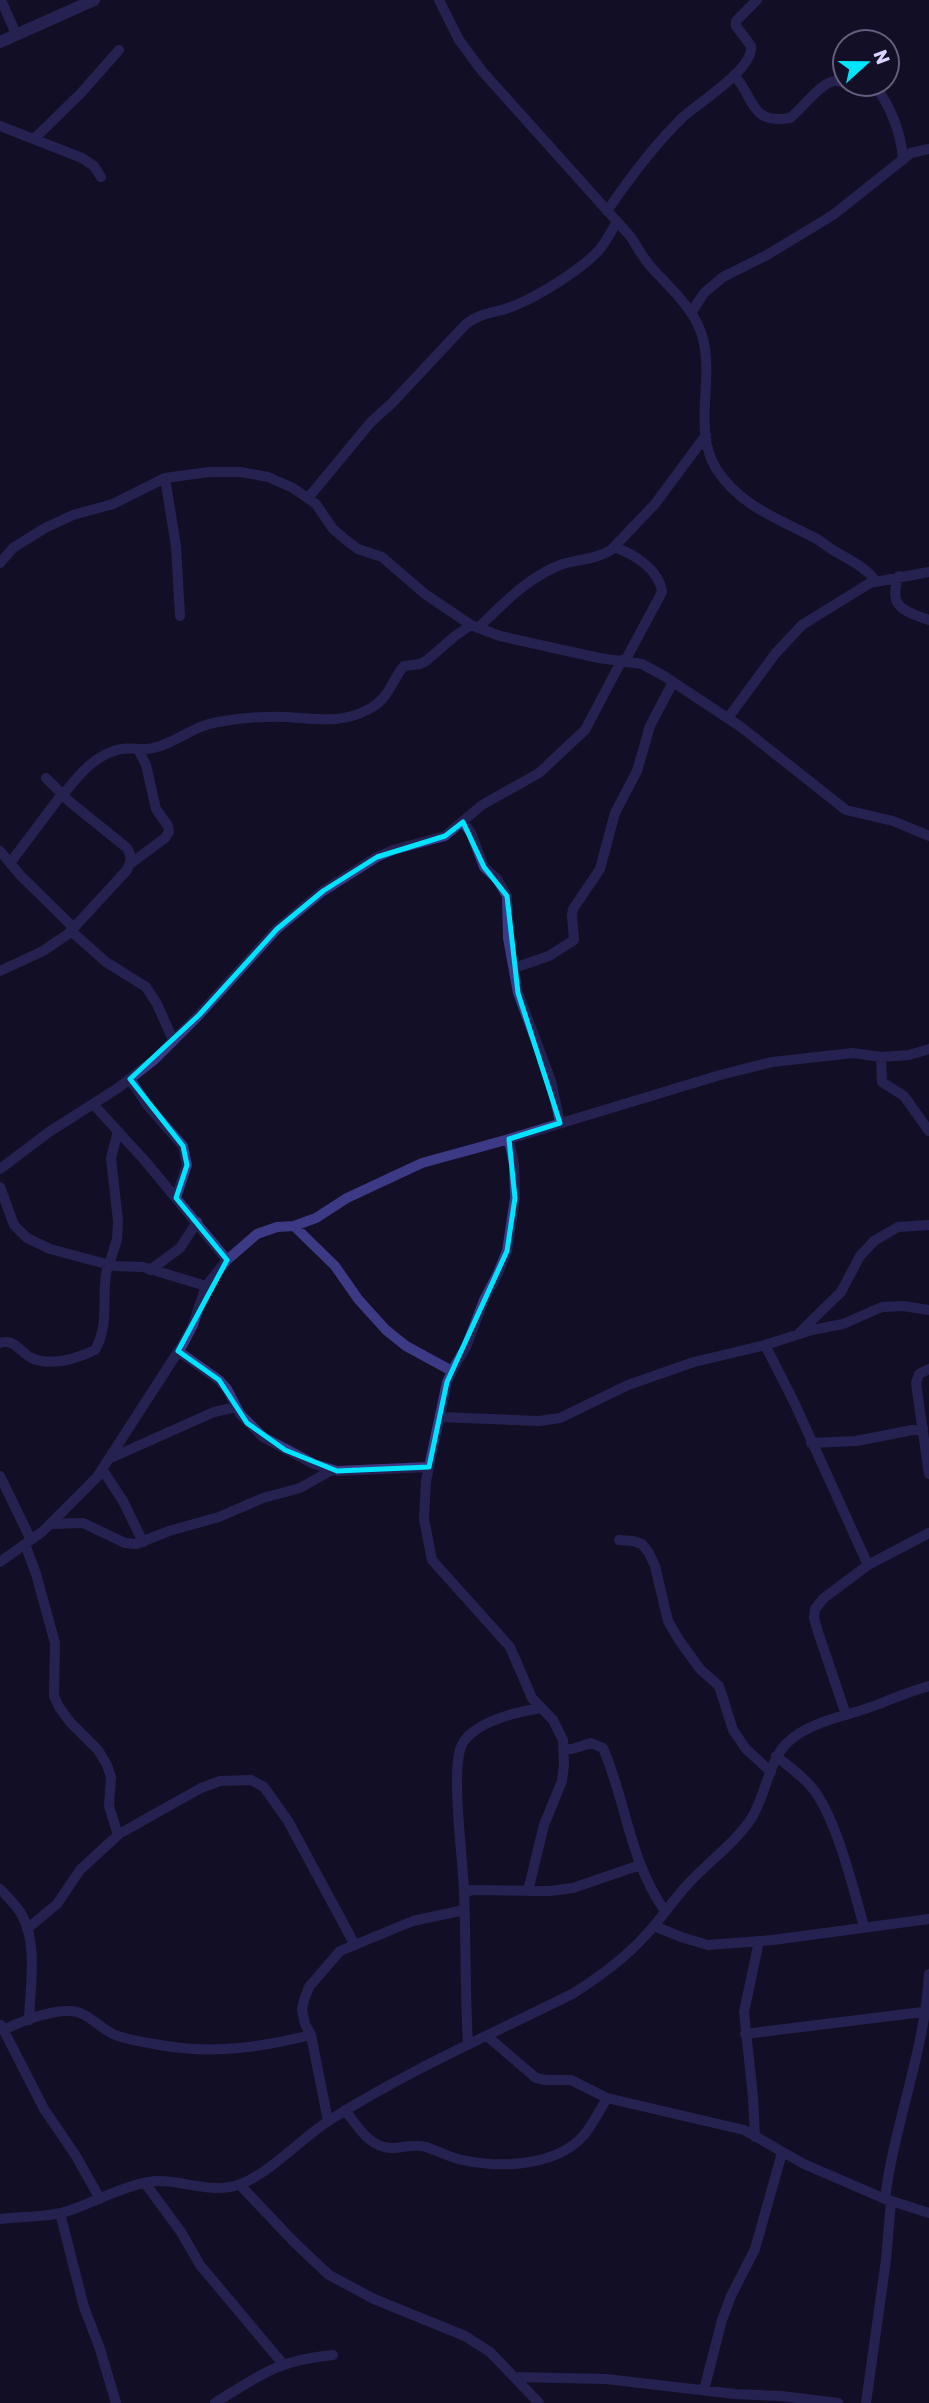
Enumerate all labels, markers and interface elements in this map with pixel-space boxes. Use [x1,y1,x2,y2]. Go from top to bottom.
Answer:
north arrow [831,28,901,98]
text: N [868,47,895,68]

